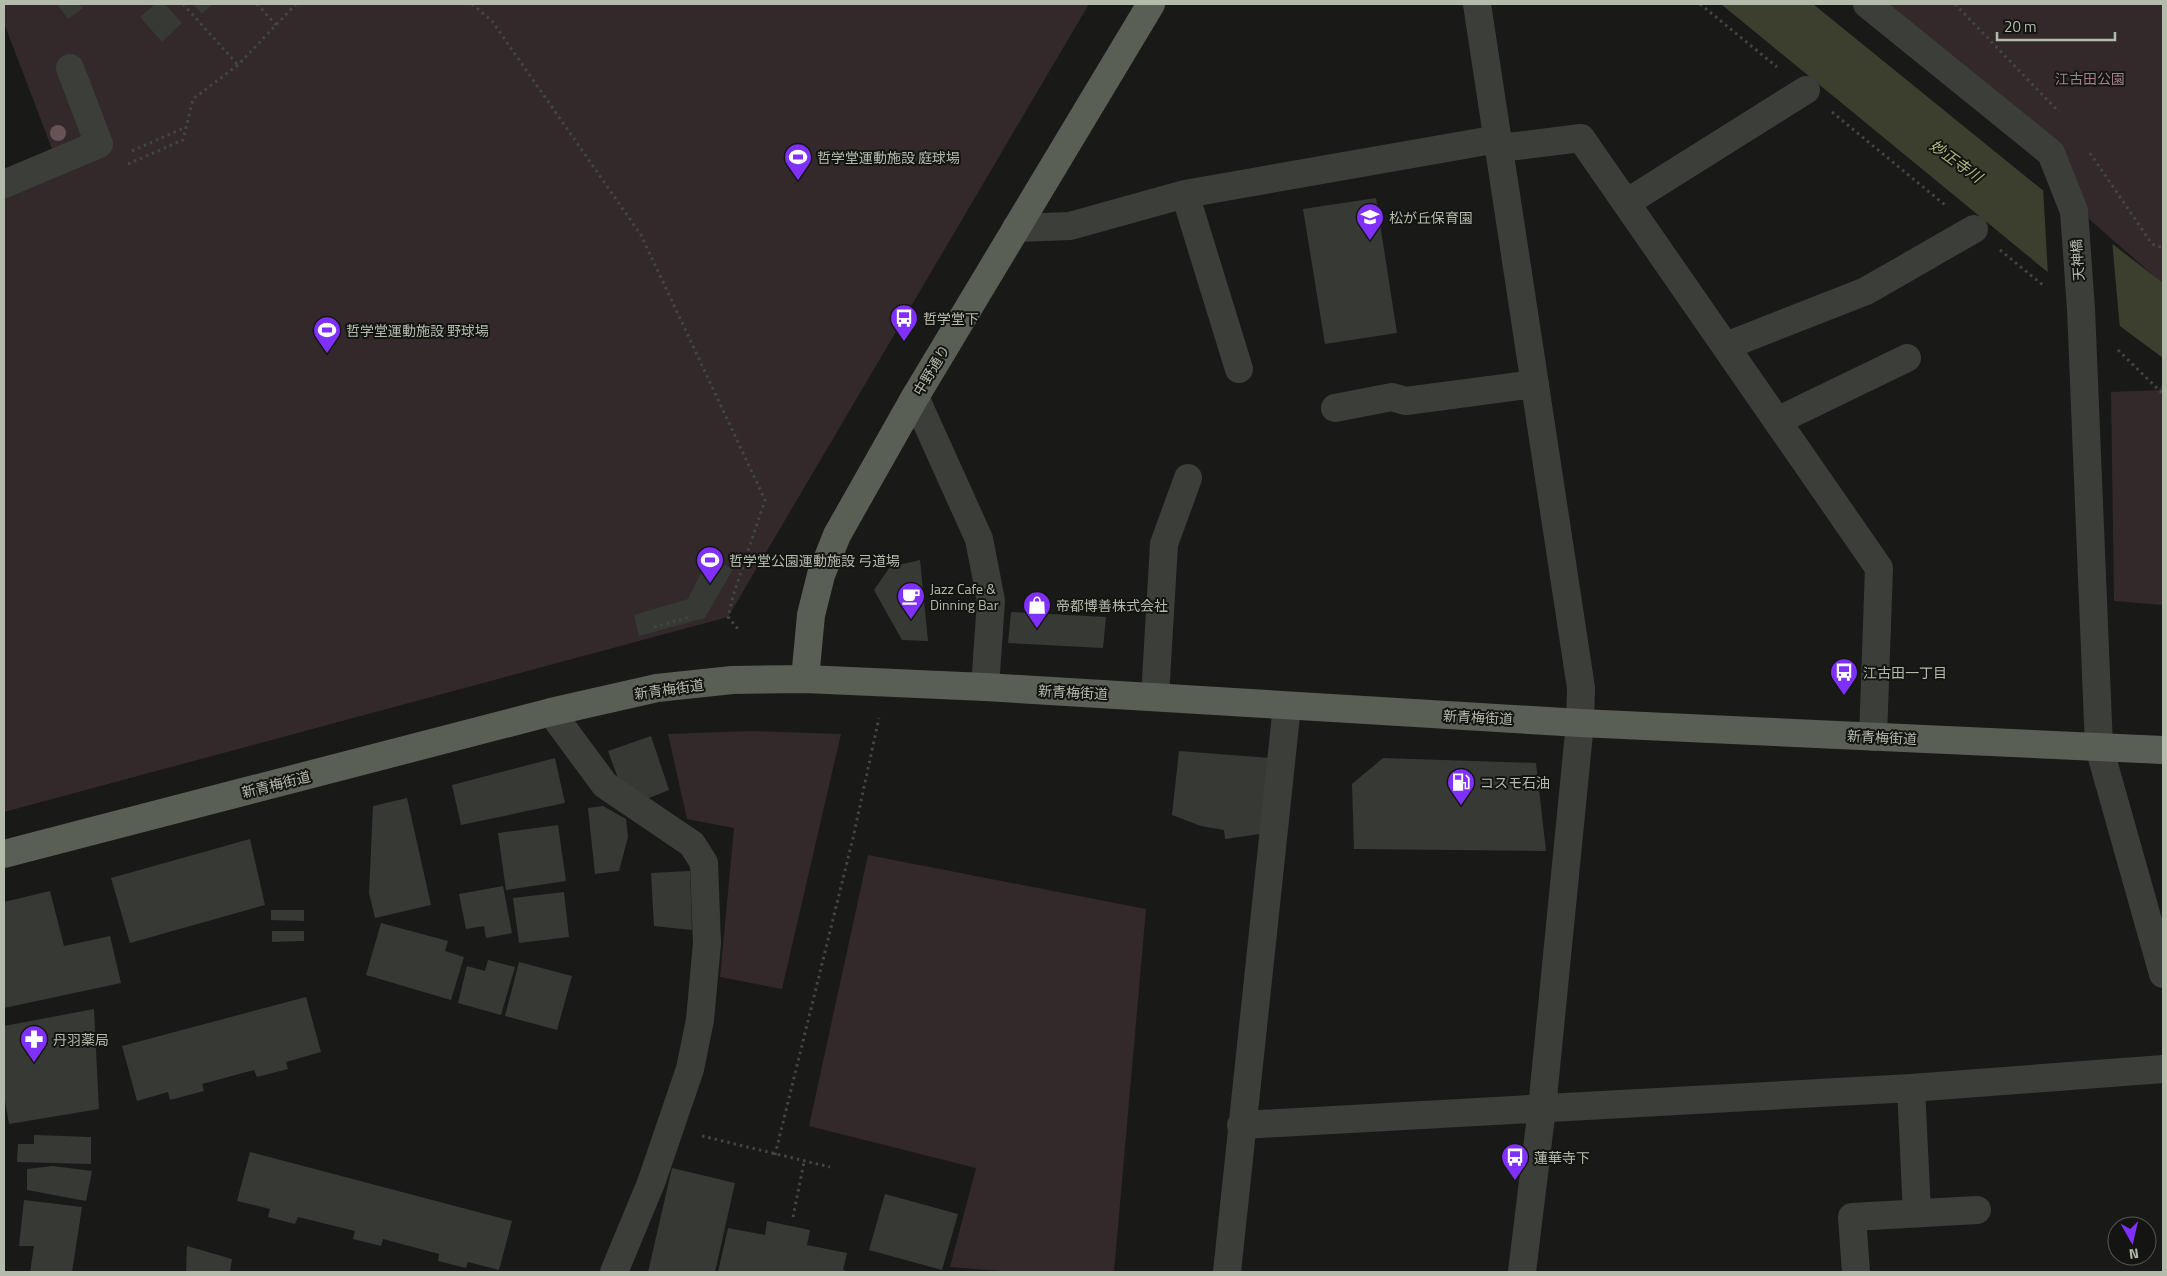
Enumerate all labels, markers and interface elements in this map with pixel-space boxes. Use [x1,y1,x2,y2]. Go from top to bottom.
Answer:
scale bar [1997,10,2114,42]
text: 20 m [2004,15,2037,38]
park label: 江古田公園 [2055,68,2125,89]
water label: 妙正寺川 [1925,134,1989,189]
sports icon: 哲学堂運動施設 庭球場 [783,142,813,181]
place label: 哲学堂運動施設 庭球場 [817,147,960,168]
school or university icon: 松が丘保育園 [1355,202,1385,241]
place label: 松が丘保育園 [1389,207,1473,228]
street label: 天神橋 [2065,238,2089,282]
bus stop icon: 哲学堂下 [889,303,919,342]
place label: 哲学堂下 [923,308,979,329]
sports icon: 哲学堂運動施設 野球場 [312,315,342,354]
place label: 哲学堂運動施設 野球場 [346,320,489,341]
street label: 中野通り [908,341,954,399]
sports icon: 哲学堂公園運動施設 弓道場 [695,545,725,584]
place label: 哲学堂公園運動施設 弓道場 [729,550,900,571]
place label: Jazz Cafe & Dinning Bar [930,578,999,615]
cafe icon: Jazz Cafe & Dinning Bar [896,581,926,620]
shop icon: 帝都博善株式会社 [1022,590,1052,629]
place label: 帝都博善株式会社 [1056,595,1168,616]
bus stop icon: 江古田一丁目 [1829,657,1859,696]
place label: 江古田一丁目 [1863,662,1947,683]
street label: 新青梅街道 [633,674,705,704]
street label: 新青梅街道 [1037,680,1109,704]
street label: 新青梅街道 [1442,705,1514,729]
street label: 新青梅街道 [1846,725,1918,749]
street label: 新青梅街道 [239,765,313,803]
fuel station icon: コスモ石油 [1446,767,1476,806]
place label: コスモ石油 [1480,772,1550,793]
pharmacy icon: 丹羽薬局 [19,1024,49,1063]
place label: 丹羽薬局 [53,1029,109,1050]
bus stop icon: 蓮華寺下 [1500,1142,1530,1181]
place label: 蓮華寺下 [1534,1147,1590,1168]
north arrow [2107,1216,2157,1266]
text: N [2128,1243,2140,1265]

